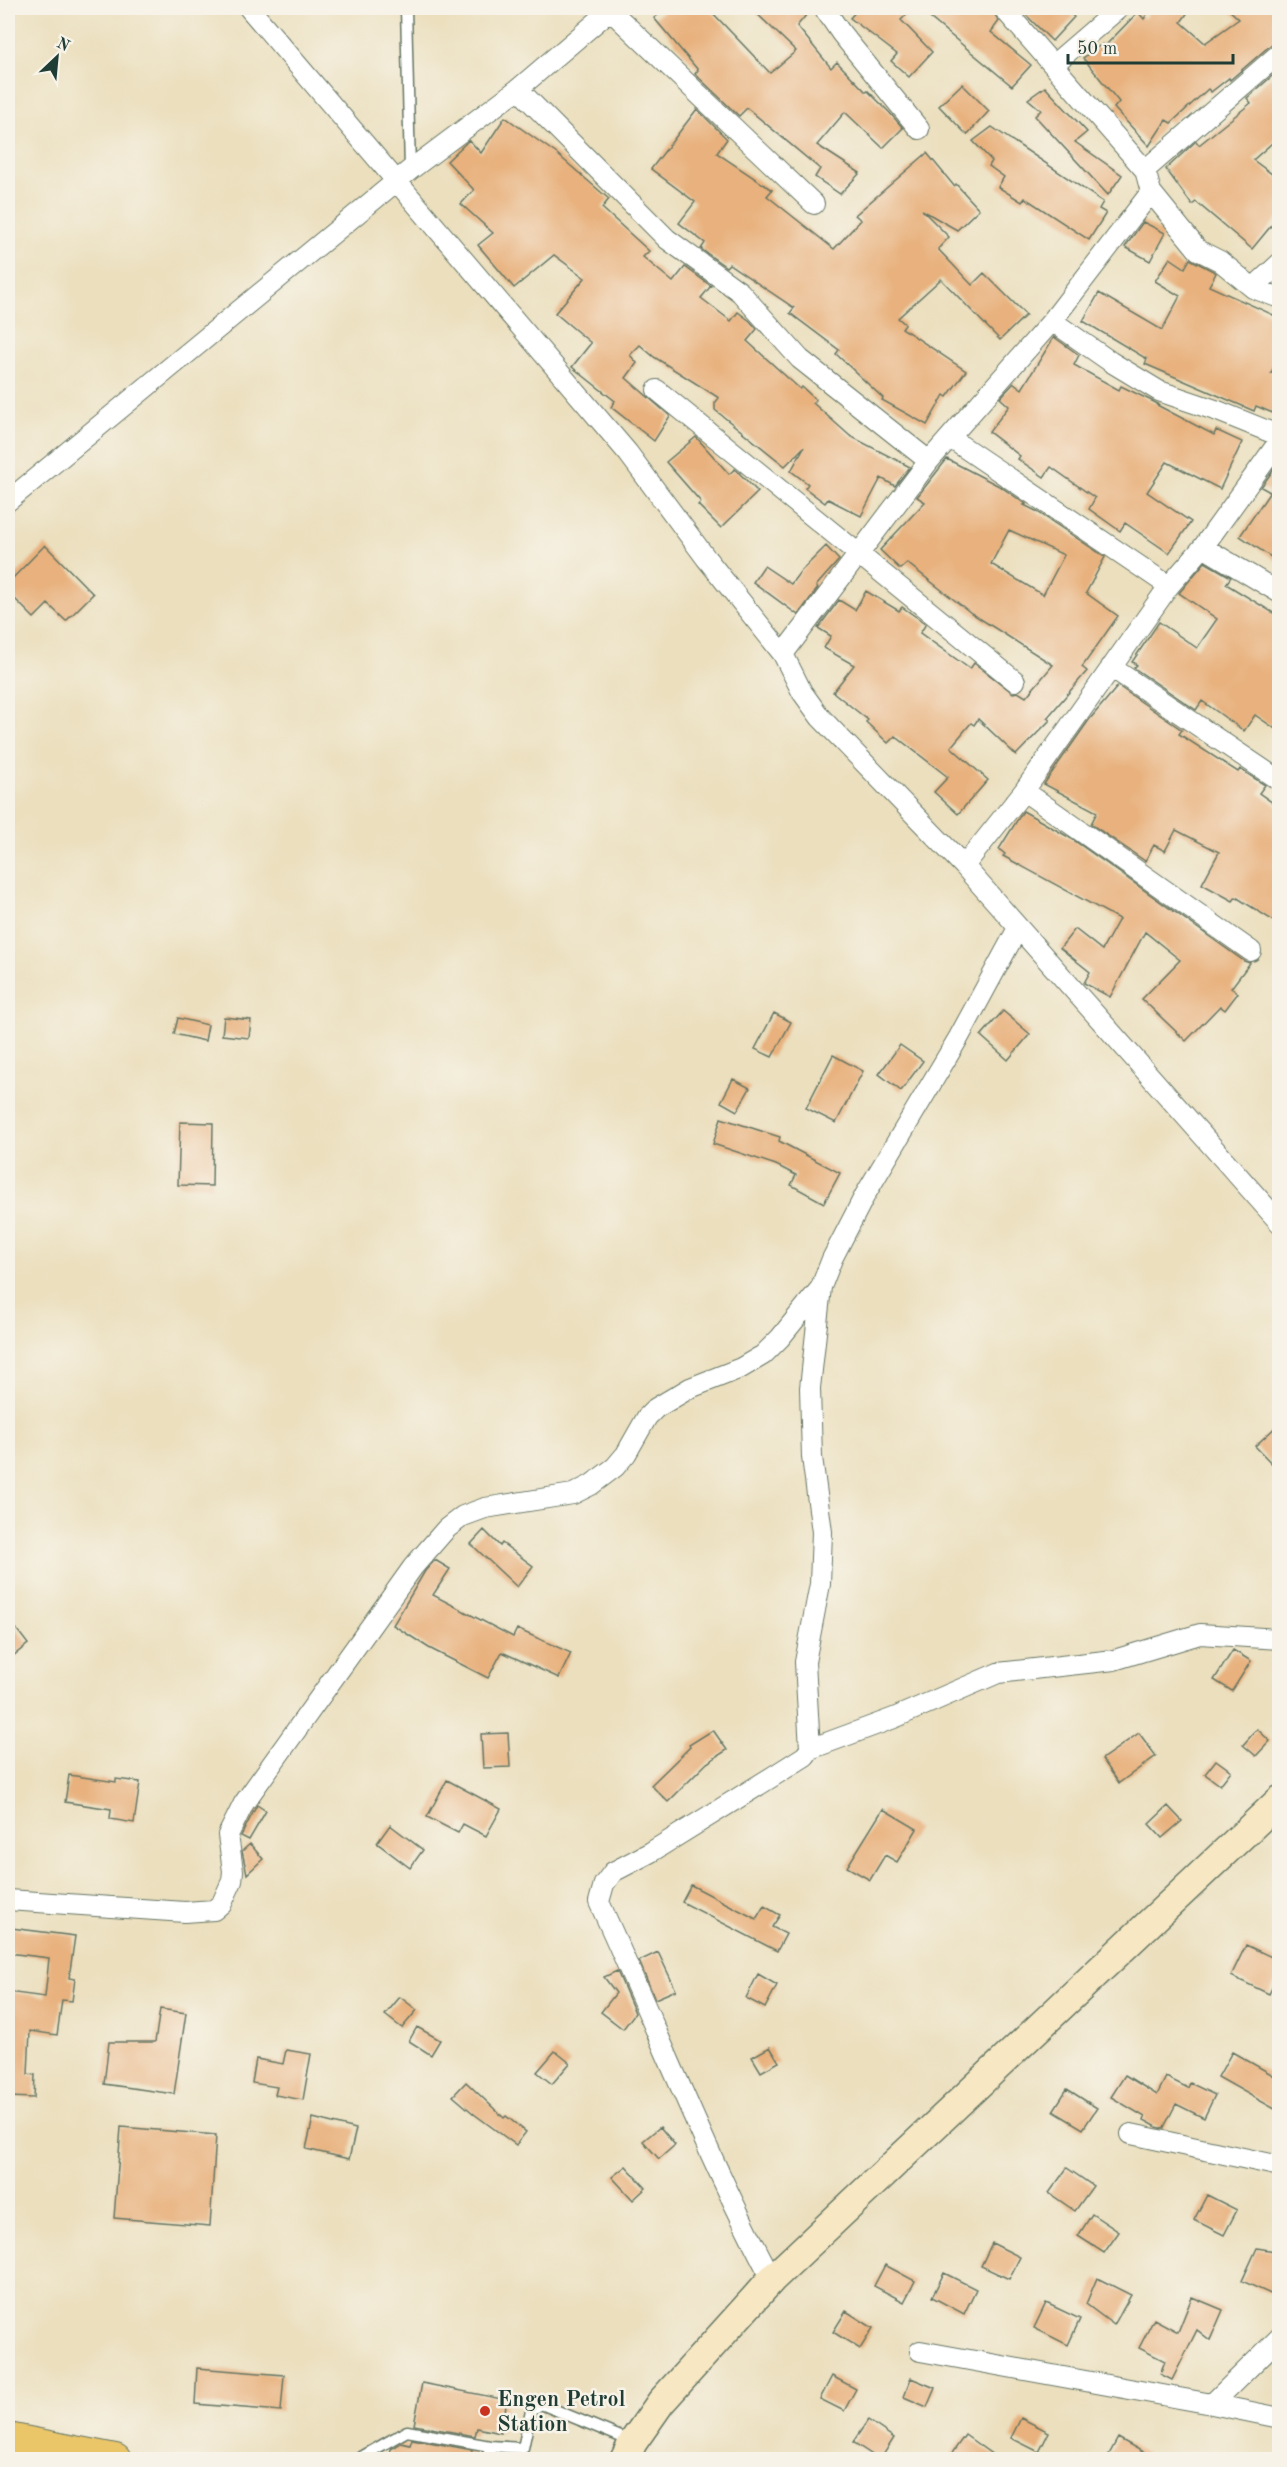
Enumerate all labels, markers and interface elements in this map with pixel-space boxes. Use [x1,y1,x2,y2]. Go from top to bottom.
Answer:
north arrow [27,27,87,87]
scale bar [1068,27,1233,65]
text: N [54,35,72,56]
text: 50 m [1077,40,1117,58]
place label: Engen Petrol Station [497,2389,626,2436]
marker: Engen Petrol Station [478,2404,492,2418]

